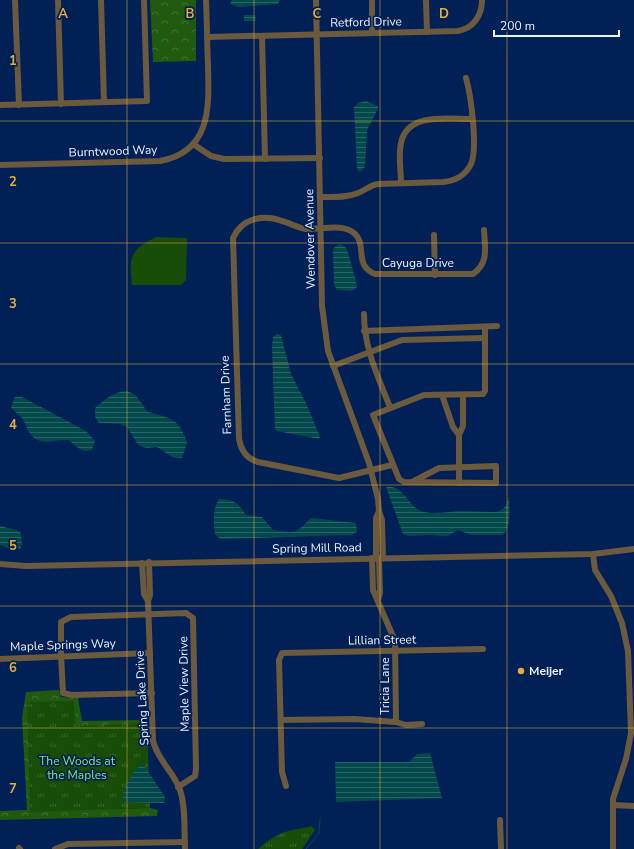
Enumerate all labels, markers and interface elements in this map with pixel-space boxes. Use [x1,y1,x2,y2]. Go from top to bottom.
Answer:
text: A [58,5,68,23]
text: B [186,5,195,23]
text: C [313,5,322,23]
text: D [439,5,449,23]
scale bar [494,12,619,38]
street label: Retford Drive [330,13,402,31]
text: 200 m [500,18,535,34]
text: 1 [9,52,17,70]
street label: Burntwood Way [68,141,158,161]
text: 2 [9,173,17,191]
street label: Wendover Avenue [301,189,319,289]
street label: Cayuga Drive [382,255,454,271]
text: 3 [9,295,17,313]
street label: Farnham Drive [217,355,235,435]
text: 4 [9,416,17,434]
text: 5 [9,537,17,555]
street label: Spring Mill Road [272,539,362,557]
street label: Lillian Street [348,631,417,649]
street label: Maple Springs Way [10,635,117,655]
street label: Maple View Drive [175,636,193,732]
street label: Spring Lake Drive [132,650,152,746]
street label: Tricia Lane [377,657,393,715]
text: 6 [9,659,17,677]
place label: Meijer [529,663,564,679]
marker: Meijer [516,666,526,676]
park label: The Woods at the Maples [39,753,116,783]
text: 7 [9,780,17,798]

